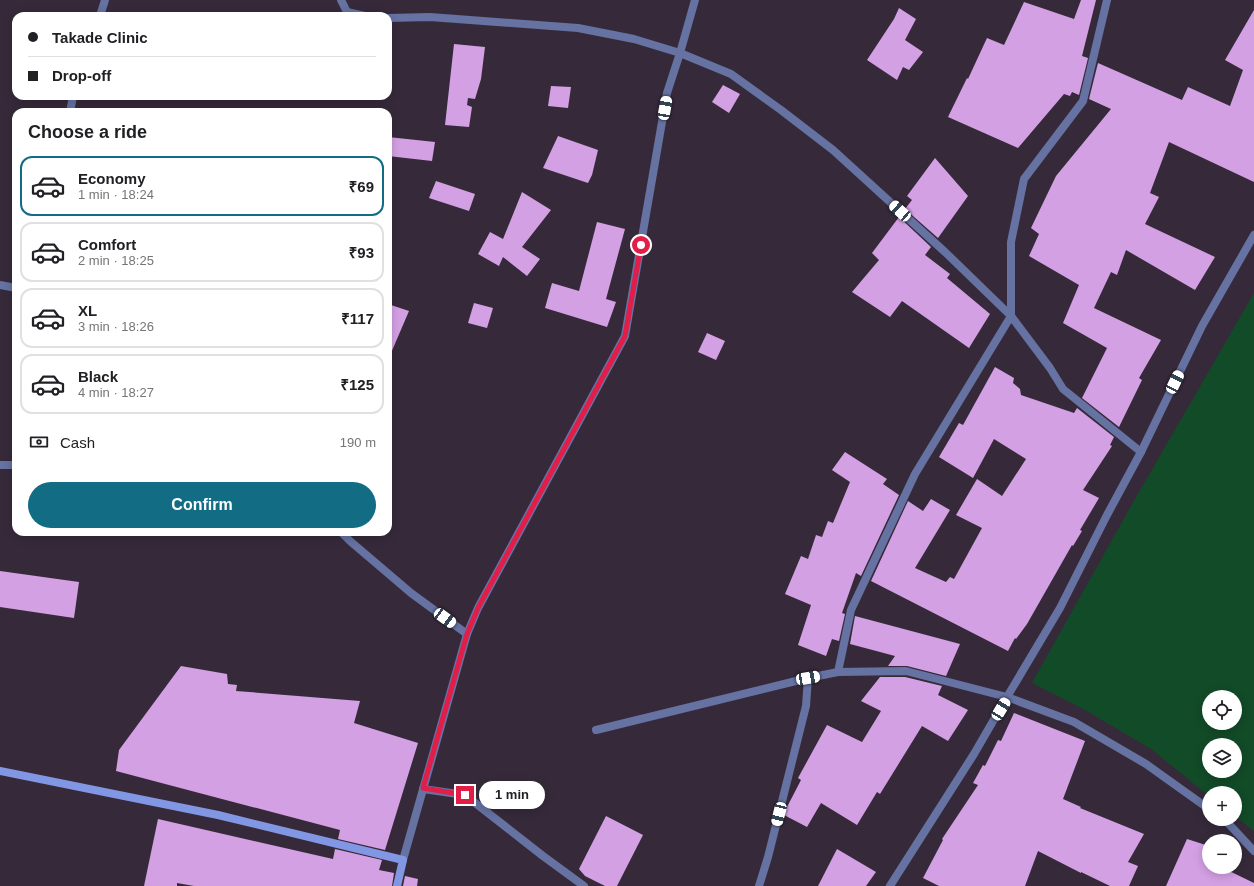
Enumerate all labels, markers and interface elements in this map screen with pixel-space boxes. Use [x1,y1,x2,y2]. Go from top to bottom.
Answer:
text: Takade Clinic [52,29,148,46]
text: Drop-off [52,67,111,84]
car [657,95,673,121]
text: Choose a ride [28,122,147,142]
icon: car [30,168,66,204]
text: Economy [78,170,146,187]
text: ₹69 [349,178,374,195]
text: 1 min · 18:24 [78,187,154,202]
car [887,199,913,223]
icon: car [30,234,66,270]
text: Comfort [78,236,136,253]
route start [632,236,650,254]
text: ₹93 [349,244,374,261]
text: 2 min · 18:25 [78,253,154,268]
icon: car [30,300,66,336]
text: XL [78,302,97,319]
text: ₹117 [341,310,374,327]
text: 3 min · 18:26 [78,319,154,334]
icon: car [30,366,66,402]
text: Black [78,368,118,385]
car [1164,369,1186,395]
text: ₹125 [340,376,374,393]
text: 4 min · 18:27 [78,385,154,400]
icon: cash [28,431,50,453]
text: Cash [60,434,95,451]
text: 190 m [340,435,376,450]
button: Confirm [28,482,376,528]
car [432,606,458,630]
car [795,670,821,686]
map controls [1202,690,1242,874]
button: locate [1202,690,1242,730]
car [990,696,1012,722]
button: layers [1202,738,1242,778]
callout: 1 min [479,781,545,809]
route end [456,786,474,804]
button: + [1202,786,1242,826]
text: 1 min [495,787,529,802]
car [770,801,788,827]
button: − [1202,834,1242,874]

